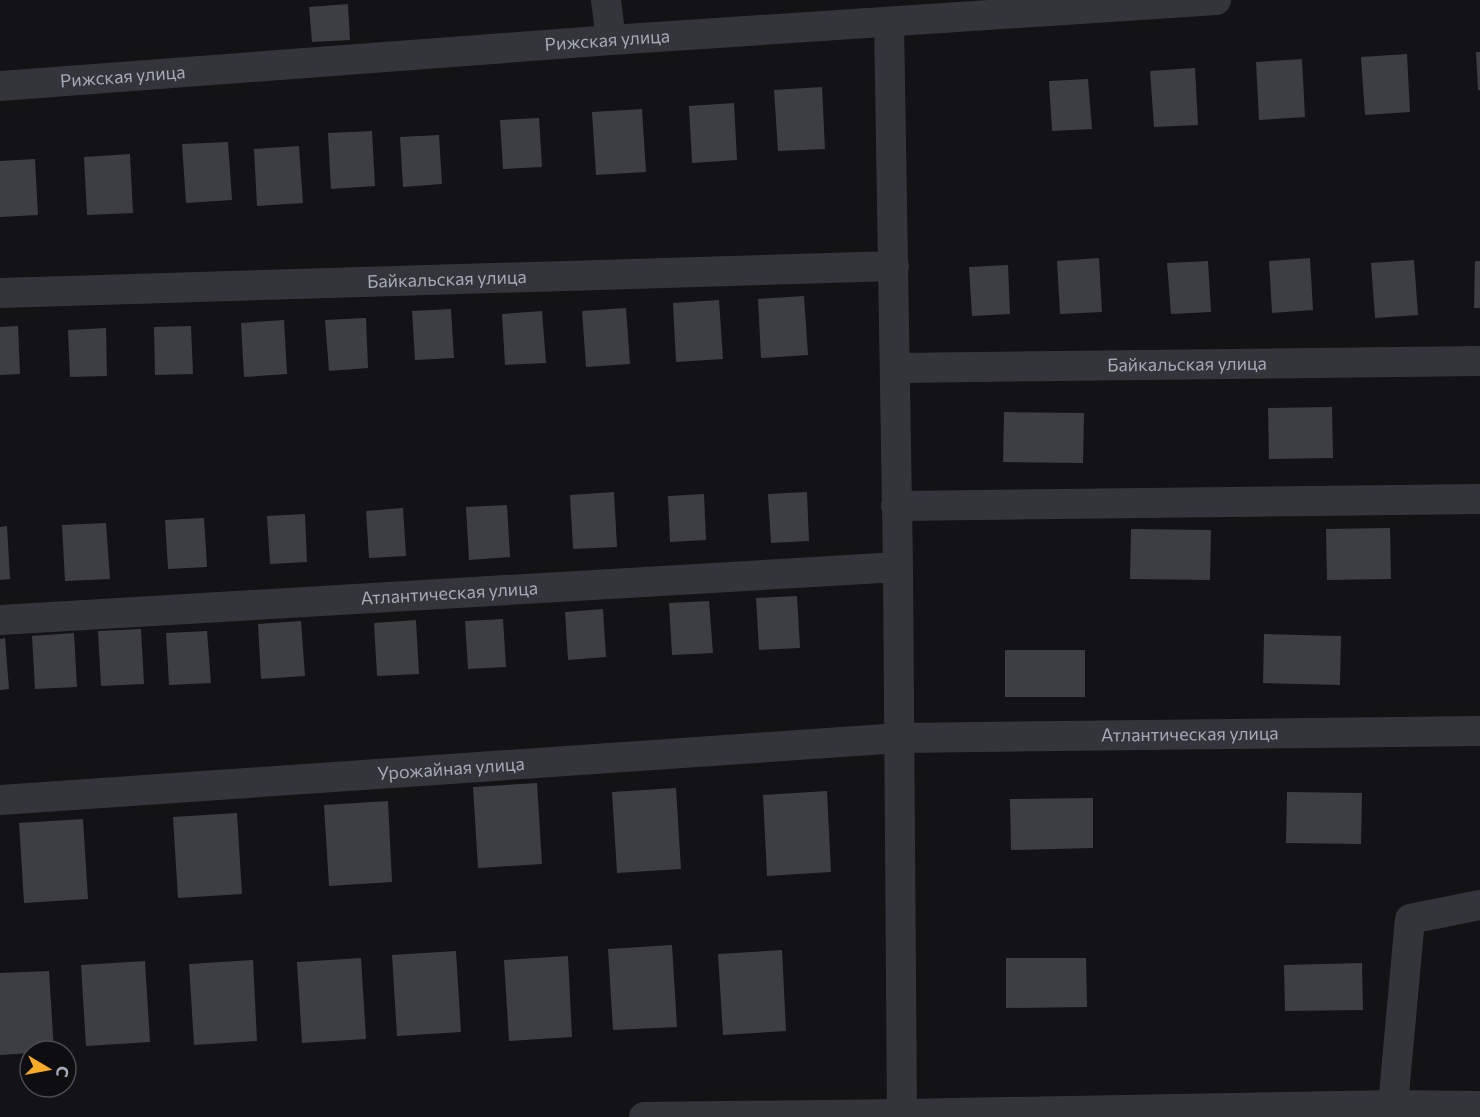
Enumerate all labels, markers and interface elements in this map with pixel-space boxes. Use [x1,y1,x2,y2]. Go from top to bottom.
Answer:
street label: Рижская улица [544,24,671,55]
street label: Рижская улица [59,60,186,91]
street label: Байкальская улица [367,265,527,292]
street label: Байкальская улица [1107,352,1267,375]
street label: Атлантическая улица [360,576,538,609]
street label: Атлантическая улица [1101,721,1279,746]
street label: Урожайная улица [376,752,525,784]
north arrow [18,1039,78,1099]
text: С [53,1065,74,1079]

